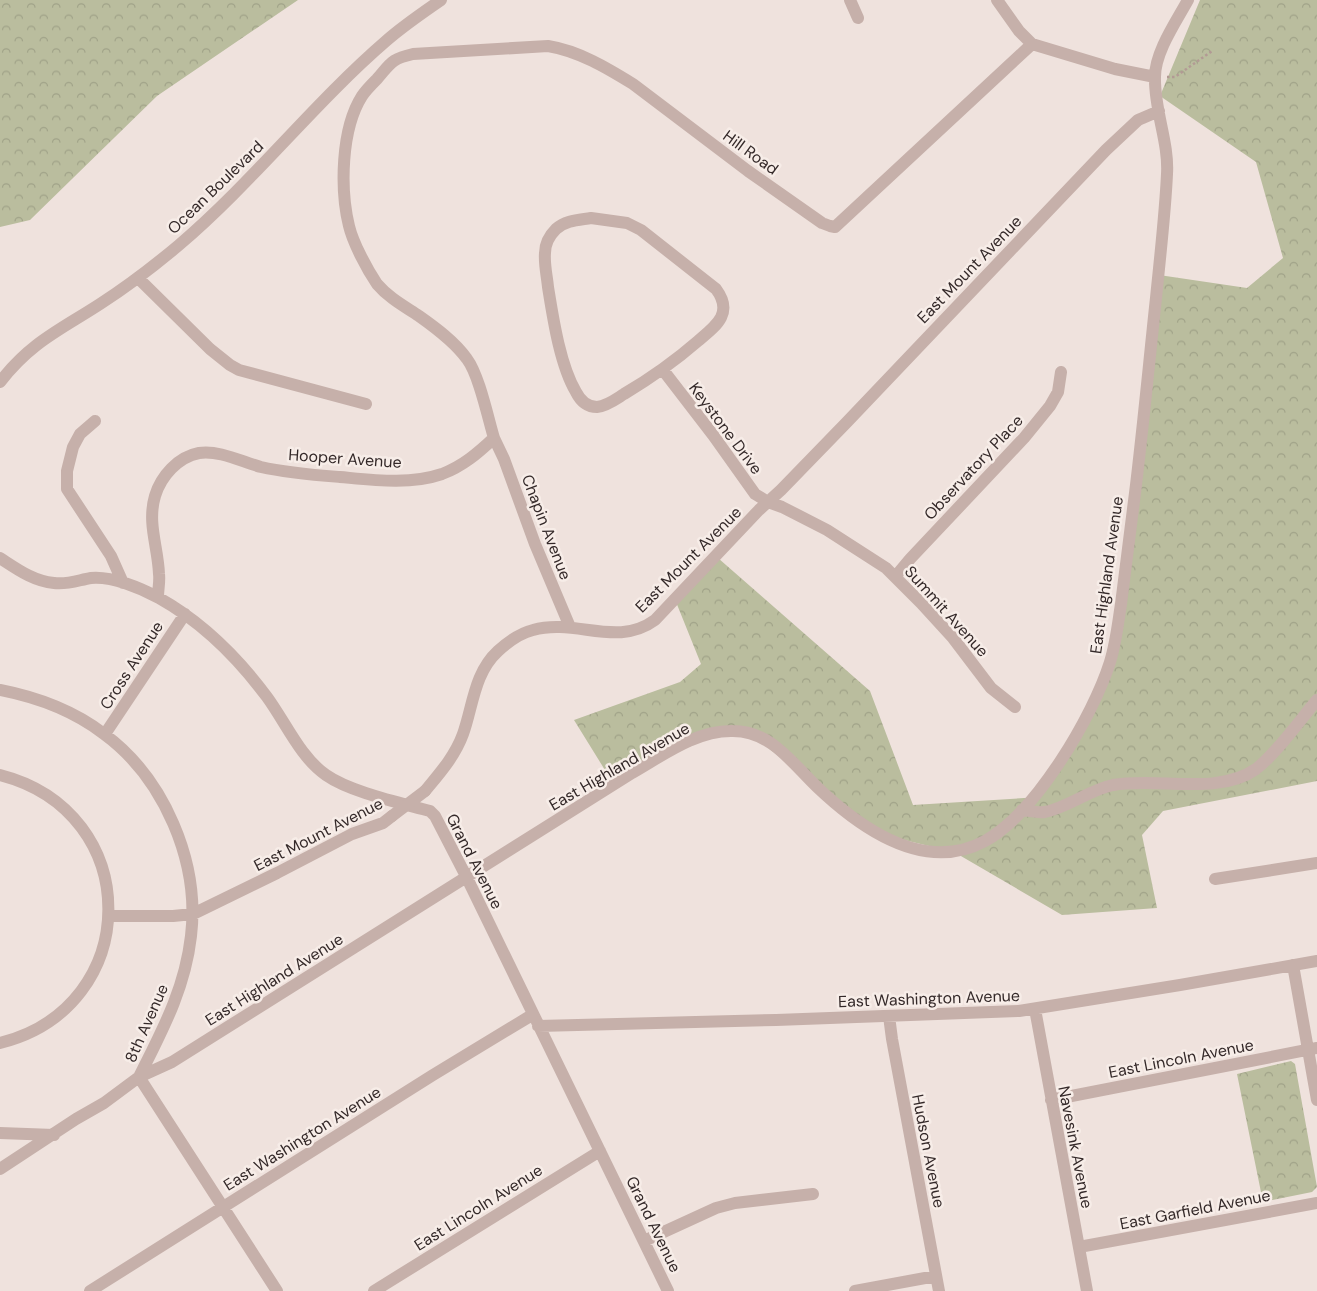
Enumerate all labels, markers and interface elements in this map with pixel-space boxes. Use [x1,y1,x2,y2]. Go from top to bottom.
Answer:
street label: Hill Road [719,125,783,180]
street label: Ocean Boulevard [163,136,268,239]
street label: East Mount Avenue [912,211,1026,328]
street label: Keystone Drive [684,378,767,478]
street label: Observatory Place [919,410,1028,524]
street label: Hooper Avenue [288,444,402,473]
street label: Chapin Avenue [517,472,576,583]
street label: East Highland Avenue [1085,495,1128,655]
street label: East Mount Avenue [631,502,746,617]
street label: Summit Avenue [900,561,993,661]
street label: Cross Avenue [95,617,168,713]
street label: East Highland Avenue [545,718,693,815]
street label: East Mount Avenue [250,793,386,876]
street label: Grand Avenue [441,810,508,913]
street label: East Highland Avenue [201,928,347,1030]
street label: 8th Avenue [120,981,173,1066]
street label: East Washington Avenue [838,985,1020,1012]
street label: East Lincoln Avenue [1107,1034,1255,1083]
street label: East Washington Avenue [220,1081,385,1196]
street label: Navesink Avenue [1053,1084,1098,1210]
street label: Hudson Avenue [907,1092,950,1210]
street label: East Lincoln Avenue [410,1159,546,1255]
street label: Grand Avenue [621,1173,686,1276]
street label: East Garfield Avenue [1118,1185,1272,1234]

